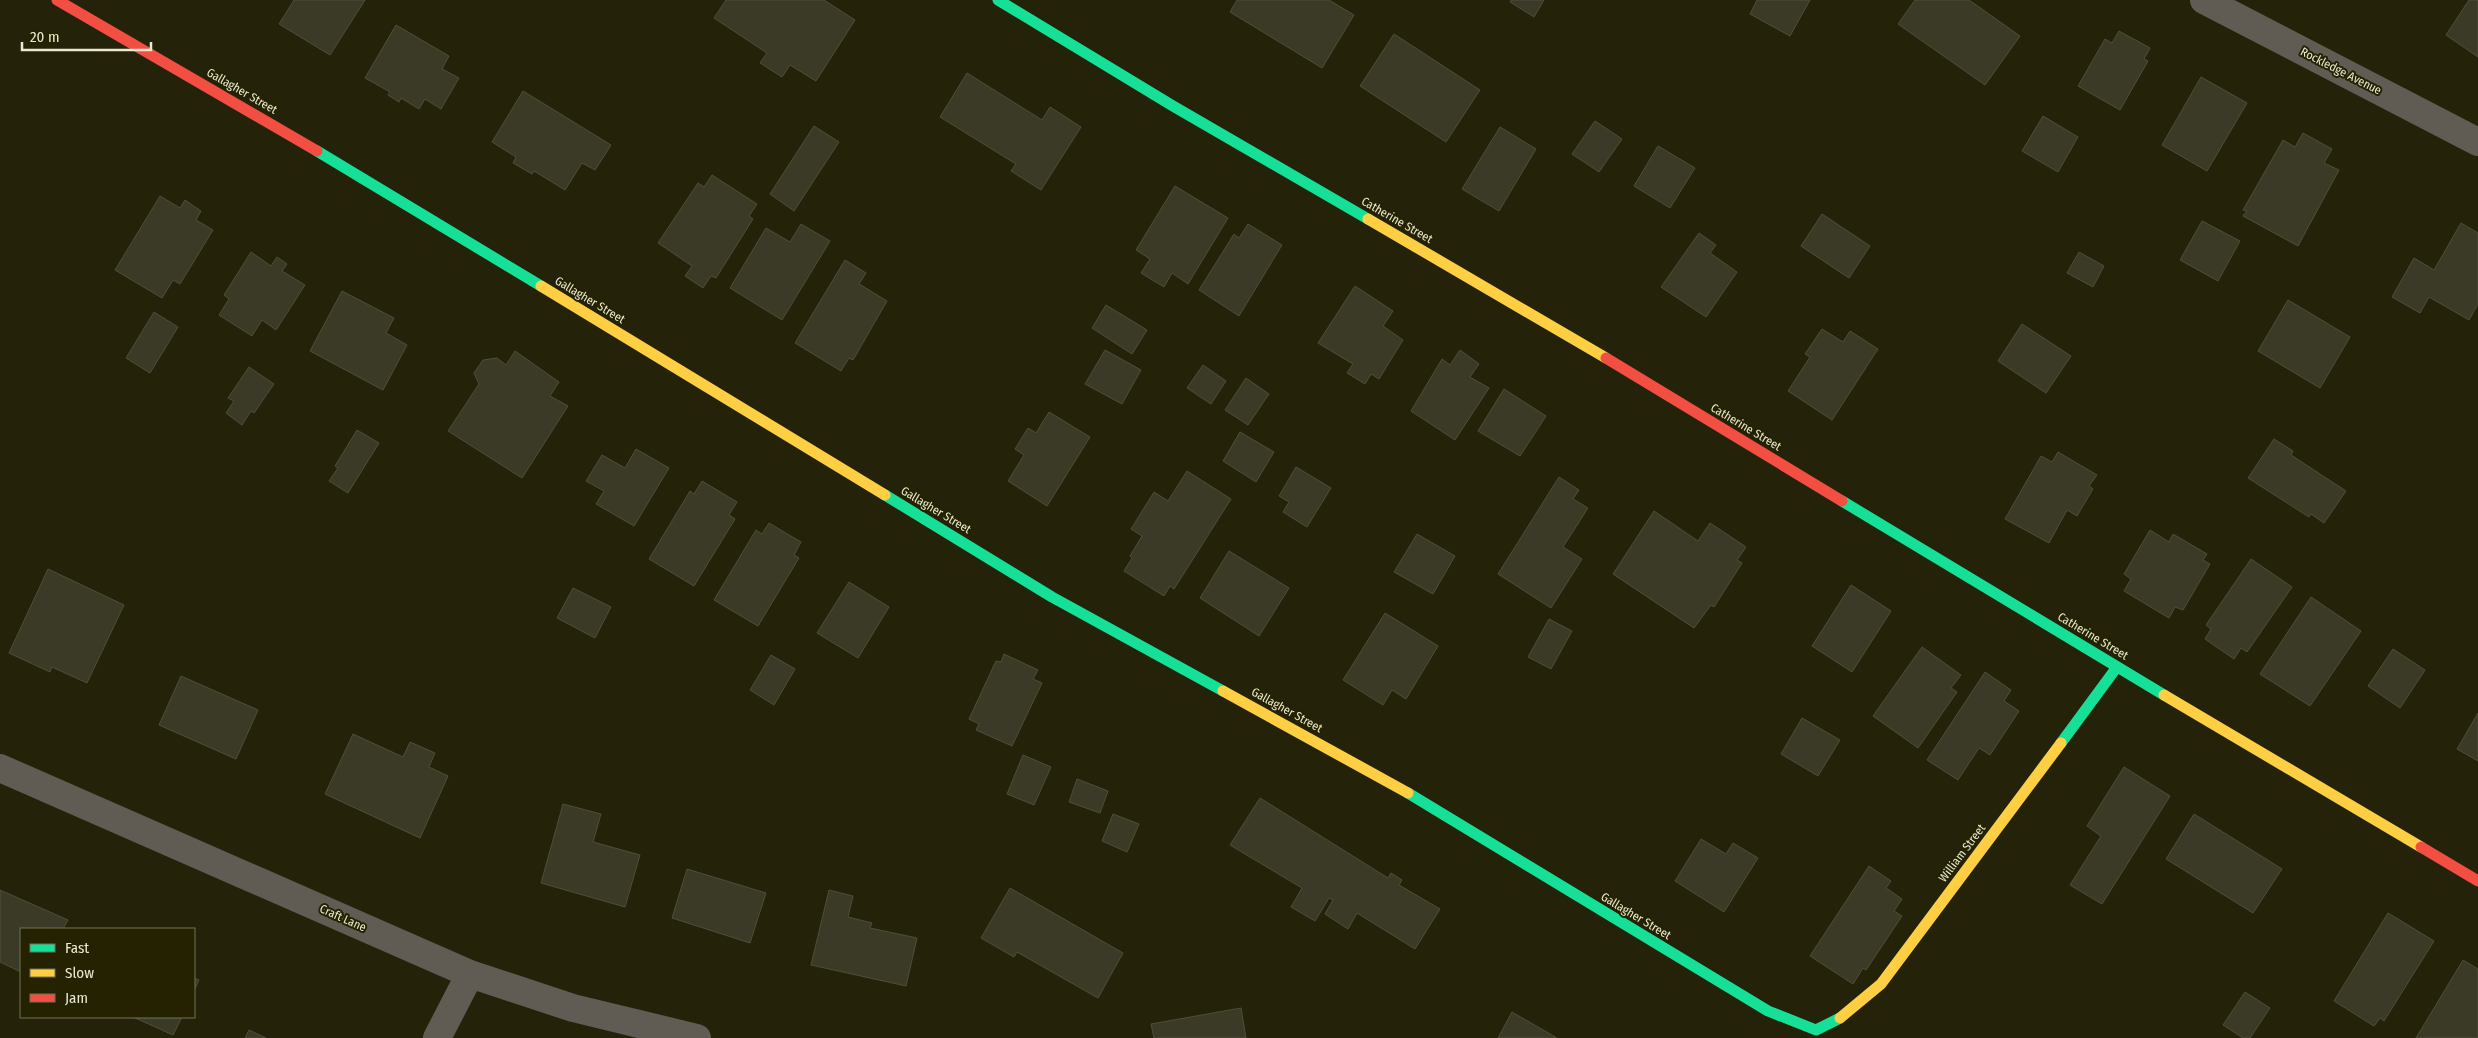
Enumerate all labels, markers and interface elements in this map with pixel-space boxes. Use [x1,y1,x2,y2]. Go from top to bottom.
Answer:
scale bar [22,20,151,52]
text: 20 m [30,28,60,46]
street label: Rockledge Avenue [2298,45,2384,98]
street label: Gallagher Street [204,65,280,117]
street label: Catherine Street [1359,194,1435,246]
street label: Gallagher Street [552,274,628,326]
street label: Catherine Street [1708,400,1784,454]
street label: Gallagher Street [898,484,974,536]
street label: Catherine Street [2055,609,2131,663]
street label: Gallagher Street [1249,685,1325,735]
street label: William Street [1936,821,1988,885]
street label: Gallagher Street [1598,890,1674,942]
street label: Craft Lane [318,902,368,934]
legend [20,928,195,1018]
text: Fast [65,939,89,957]
text: Slow [65,964,94,982]
text: Jam [65,989,88,1007]

